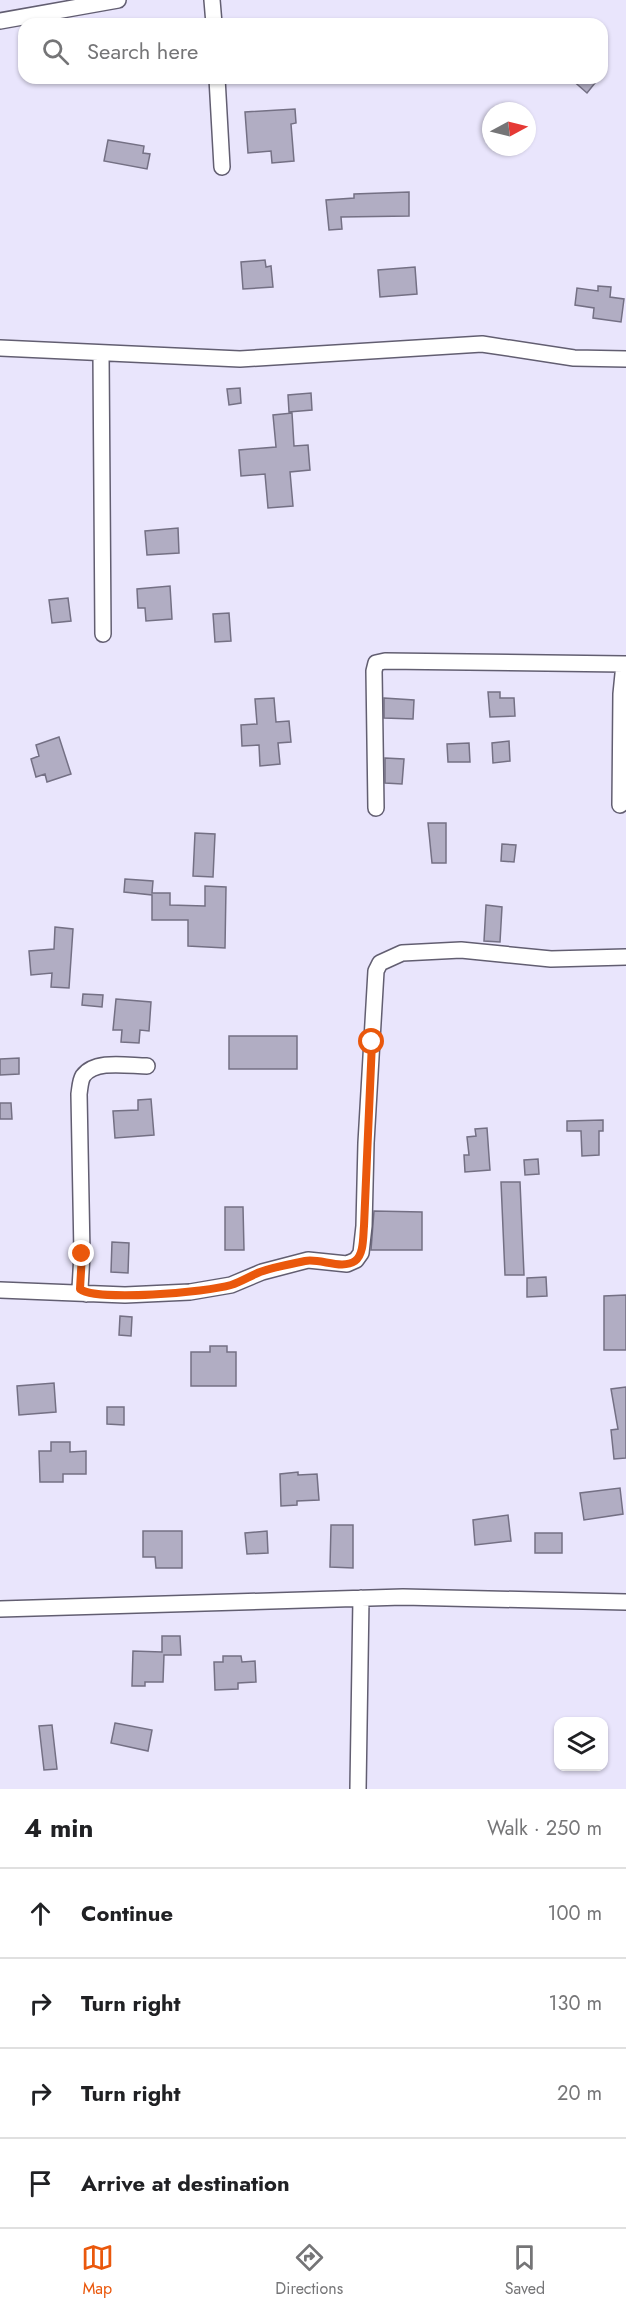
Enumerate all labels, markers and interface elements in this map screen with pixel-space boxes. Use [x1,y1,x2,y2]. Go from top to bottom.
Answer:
search box [18,18,608,84]
icon: search [39,35,72,68]
text: Search here [87,35,198,67]
north arrow [482,102,536,156]
route start [358,1028,384,1054]
route end [68,1240,94,1266]
map controls [554,1717,608,1771]
button: layers [554,1717,608,1771]
text: 4 min [24,1809,93,1847]
text: Walk · 250 m [487,1814,602,1843]
icon: ahead [24,1897,57,1930]
text: Continue [81,1897,173,1929]
text: 100 m [547,1899,602,1928]
icon: right [24,1987,57,2020]
text: Turn right [81,1987,181,2019]
text: 130 m [548,1989,602,2018]
icon: right [24,2077,57,2110]
text: Turn right [81,2077,181,2109]
text: 20 m [557,2079,602,2108]
icon: arrive [24,2167,57,2200]
text: Arrive at destination [81,2167,290,2199]
tab: Map [81,2241,114,2300]
tab: Directions [275,2241,343,2300]
tab: Saved [505,2241,545,2300]

